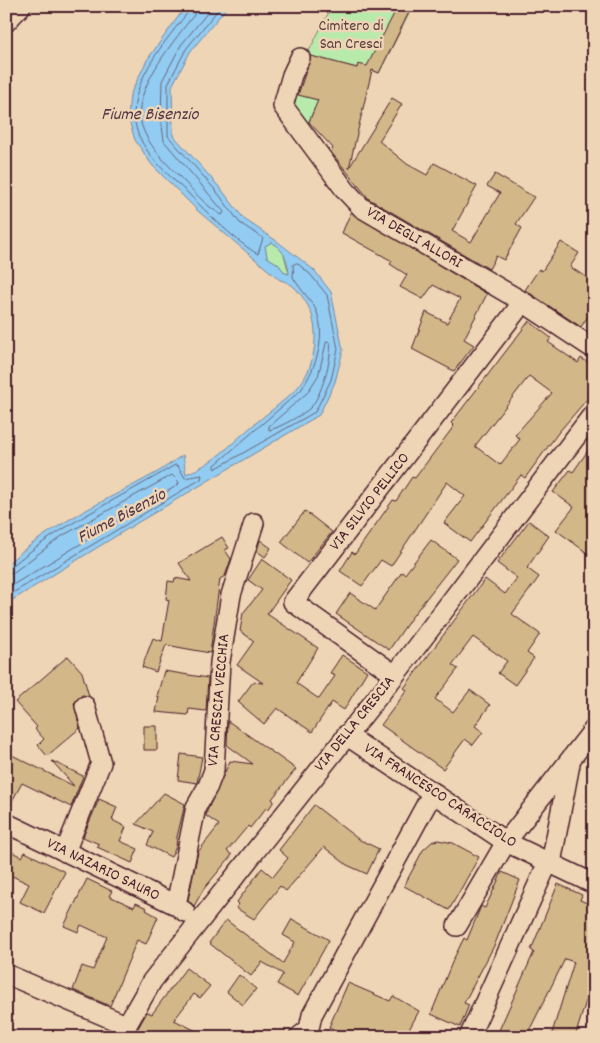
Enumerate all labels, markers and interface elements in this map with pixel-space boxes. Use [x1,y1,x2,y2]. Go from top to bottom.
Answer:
park label: Cimitero di San Cresci [319,15,383,56]
water label: Fiume Bisenzio [101,103,200,128]
street label: VIA DEGLI ALLORI [362,201,466,275]
street label: VIA SILVIO PELLICO [324,448,416,556]
water label: Fiume Bisenzio [73,483,172,551]
street label: VIA CRESCIA VECCHIA [202,632,236,767]
street label: VIA DELLA CRESCIA [309,671,401,777]
street label: VIA FRANCESCO CARACCIOLO [359,738,521,854]
street label: VIA NAZARIO SAURO [42,833,164,907]

